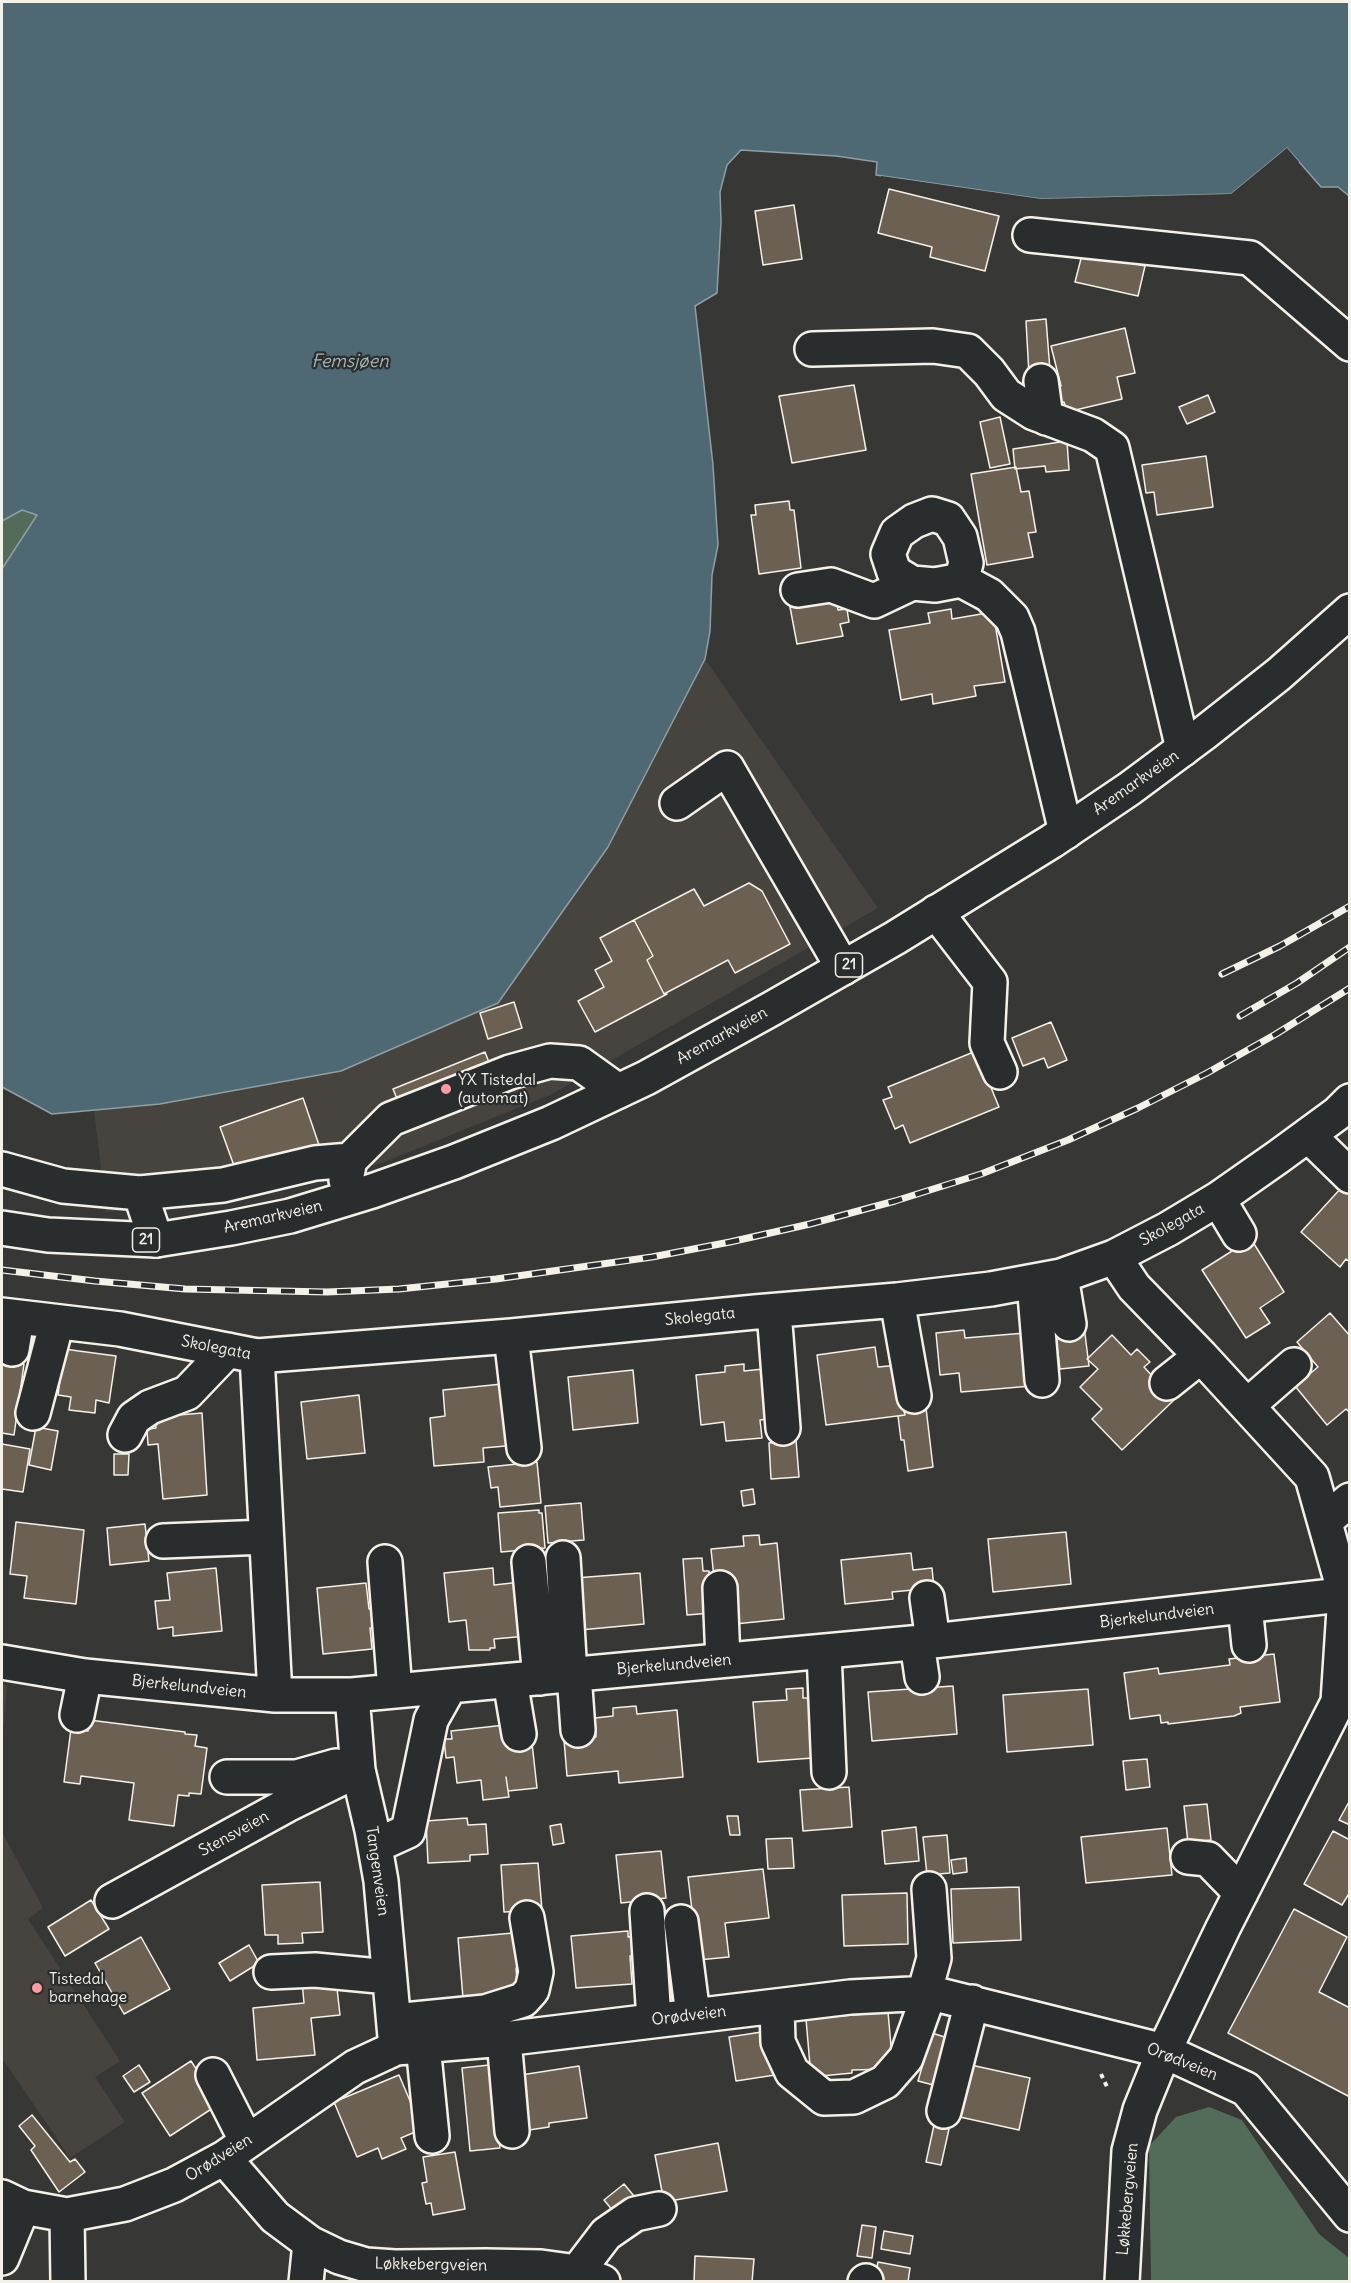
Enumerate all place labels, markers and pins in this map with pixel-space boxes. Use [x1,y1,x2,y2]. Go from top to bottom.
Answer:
place label: YX Tistedal (automat) [458,1070,536,1108]
marker: YX Tistedal (automat) [439,1082,453,1096]
place label: Tistedal barnehage [49,1969,127,2007]
marker: Tistedal barnehage [30,1981,44,1995]

